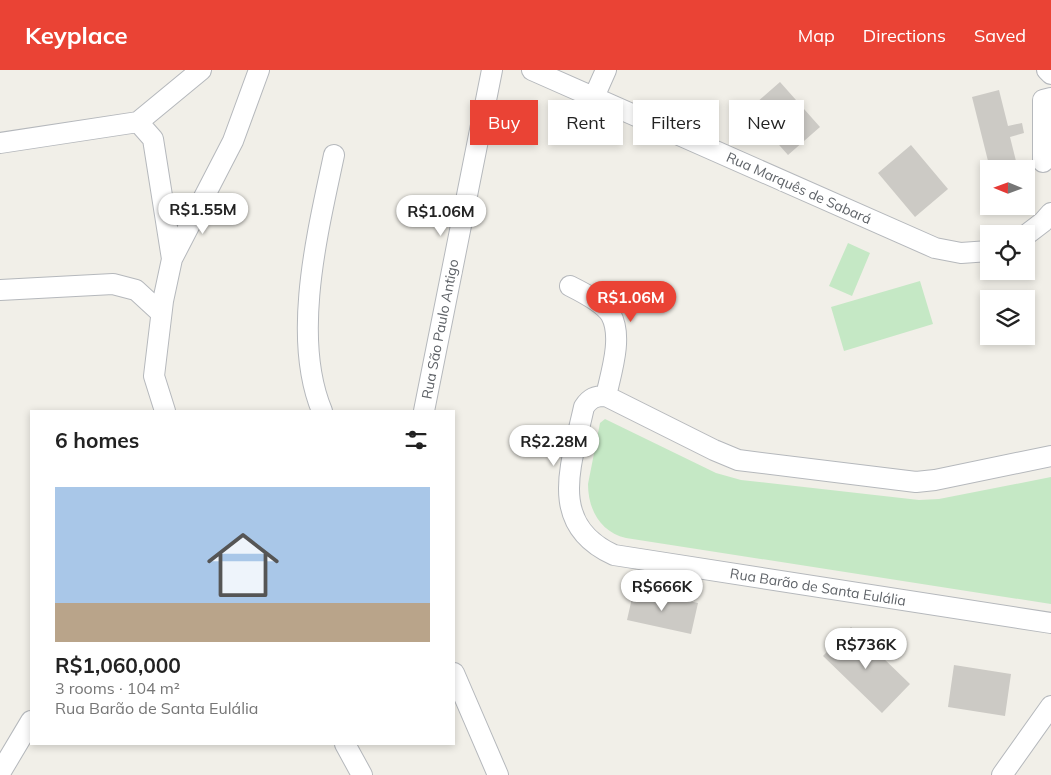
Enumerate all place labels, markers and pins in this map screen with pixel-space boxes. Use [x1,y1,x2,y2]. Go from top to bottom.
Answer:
pin: R$1.55M [157,192,249,235]
pin: R$1.06M [395,194,487,237]
pin: R$1.06M [585,280,677,323]
pin: R$2.28M [508,424,600,467]
pin: R$666K [621,570,703,612]
pin: R$736K [825,628,907,670]

